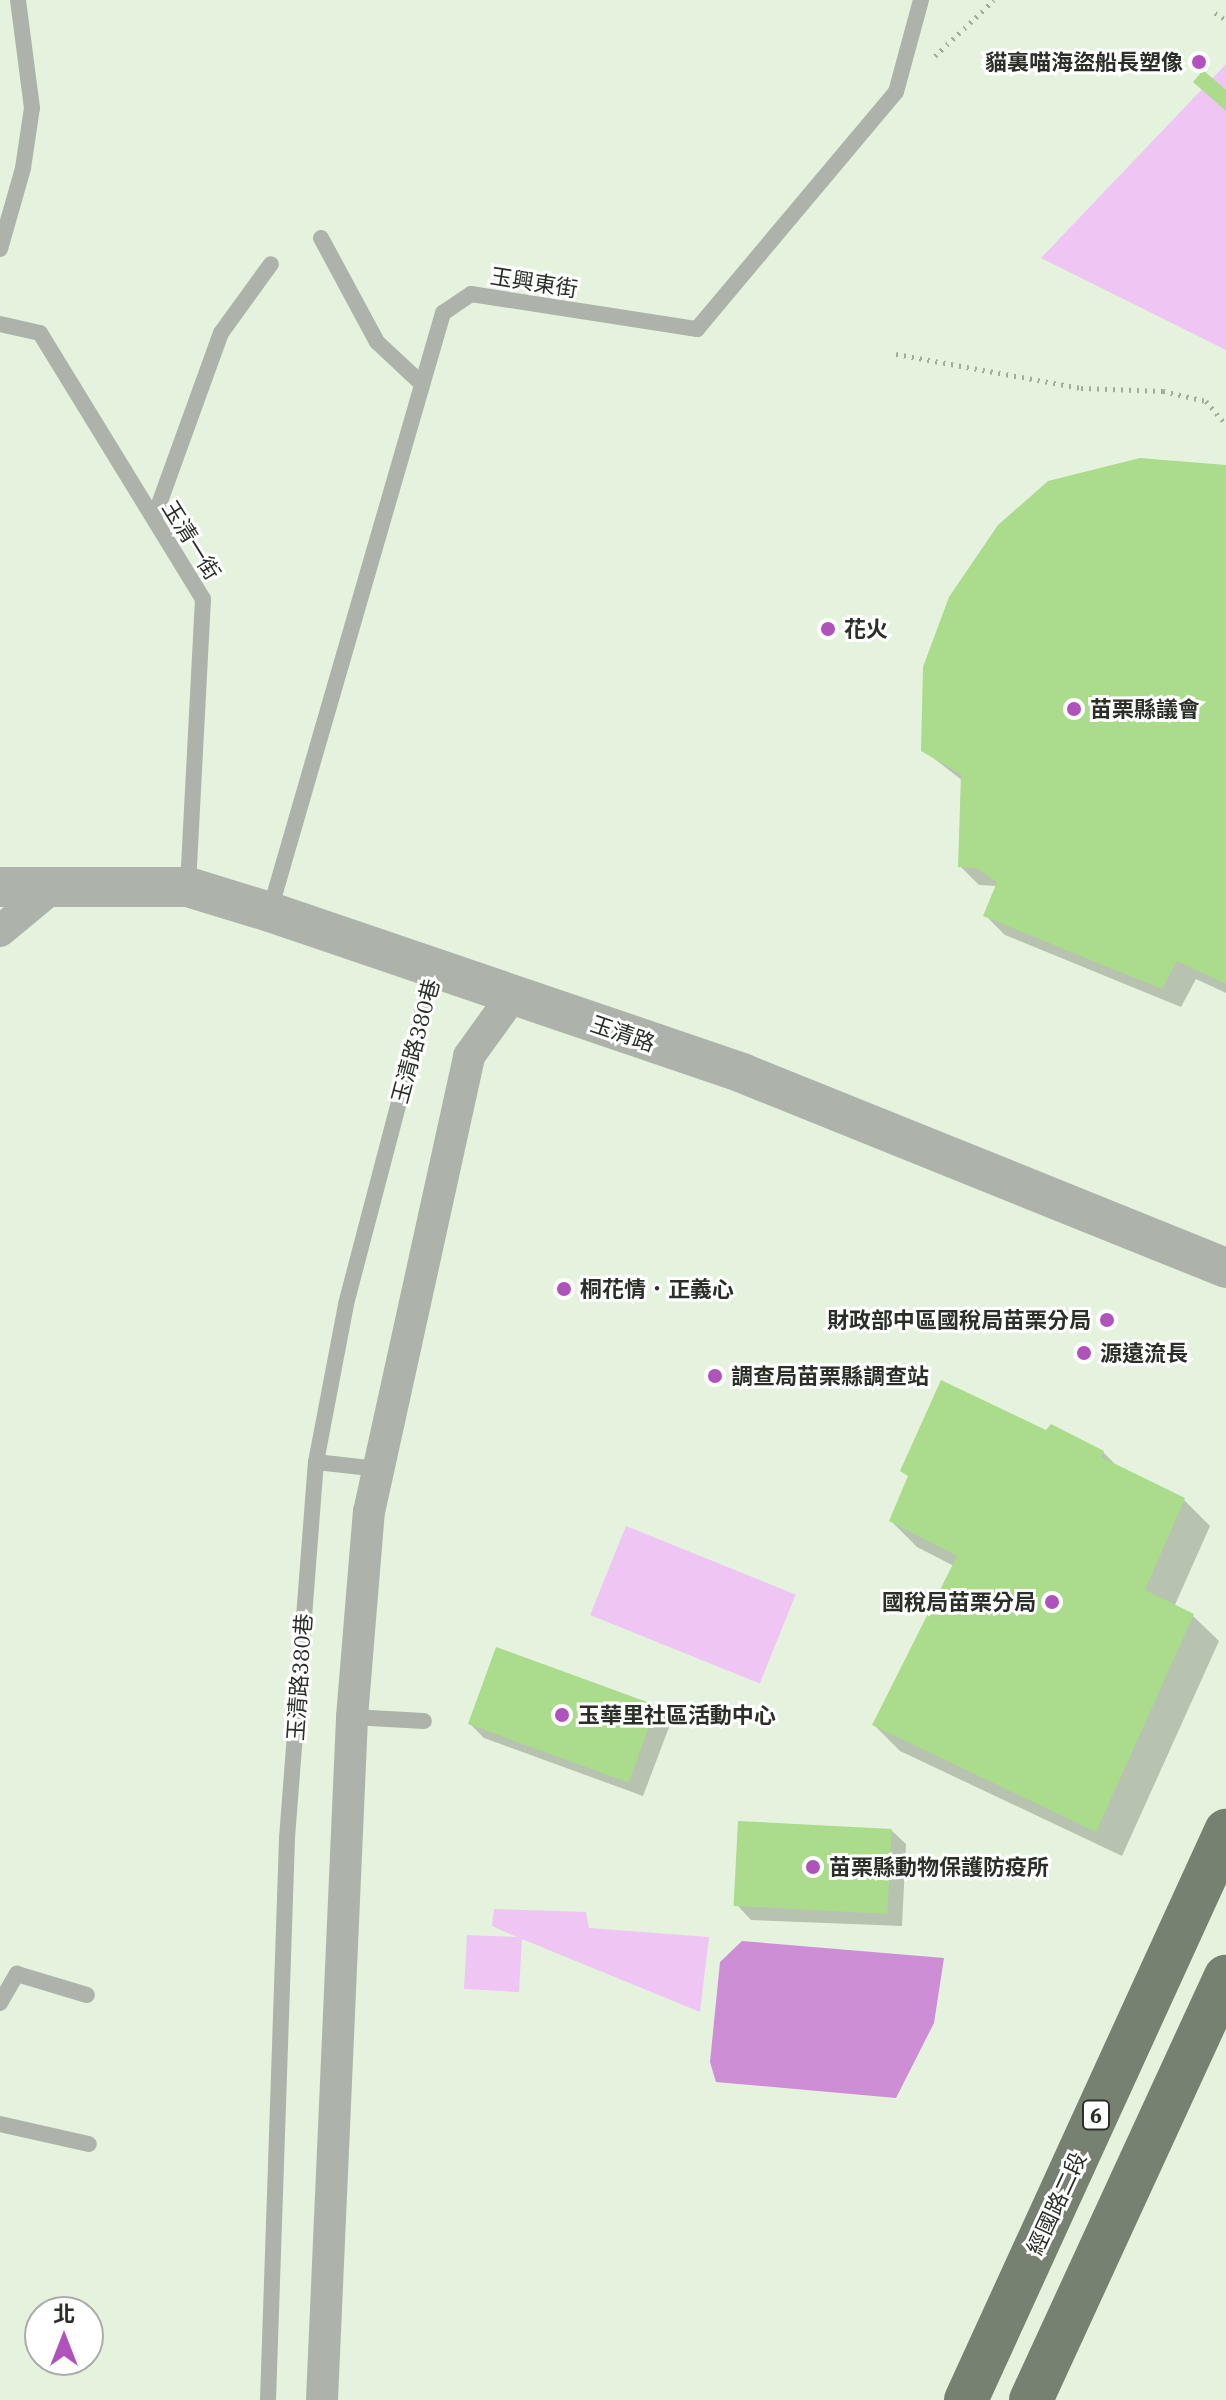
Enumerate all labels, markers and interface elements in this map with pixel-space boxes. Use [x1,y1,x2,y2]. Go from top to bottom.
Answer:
place label: 貓裏喵海盜船長塑像 [985,49,1183,75]
marker: 貓裏喵海盜船長塑像 [1190,53,1208,71]
street label: 玉興東街 [488,262,580,302]
street label: 玉清一街 [157,496,227,584]
place label: 花火 [844,616,888,642]
marker: 花火 [819,620,837,638]
place label: 苗栗縣議會 [1090,696,1200,722]
marker: 苗栗縣議會 [1065,700,1083,718]
street label: 玉清路380巷 [386,976,444,1106]
street label: 玉清路 [588,1010,658,1056]
place label: 桐花情．正義心 [580,1276,734,1302]
marker: 桐花情．正義心 [555,1280,573,1298]
place label: 財政部中區國稅局苗栗分局 [827,1307,1091,1333]
marker: 財政部中區國稅局苗栗分局 [1098,1311,1116,1329]
place label: 源遠流長 [1100,1340,1188,1366]
marker: 源遠流長 [1075,1344,1093,1362]
place label: 調查局苗栗縣調查站 [731,1363,929,1389]
marker: 調查局苗栗縣調查站 [706,1367,724,1385]
place label: 國稅局苗栗分局 [882,1589,1036,1615]
marker: 國稅局苗栗分局 [1043,1593,1061,1611]
street label: 玉清路380巷 [281,1612,317,1742]
place label: 玉華里社區活動中心 [578,1702,776,1728]
marker: 玉華里社區活動中心 [553,1706,571,1724]
place label: 苗栗縣動物保護防疫所 [829,1854,1049,1880]
marker: 苗栗縣動物保護防疫所 [804,1858,822,1876]
road number: 6 [1082,2099,1110,2131]
street label: 經國路二段 [1021,2148,1091,2258]
north arrow [24,2296,104,2376]
text: 北 [53,2299,75,2328]

